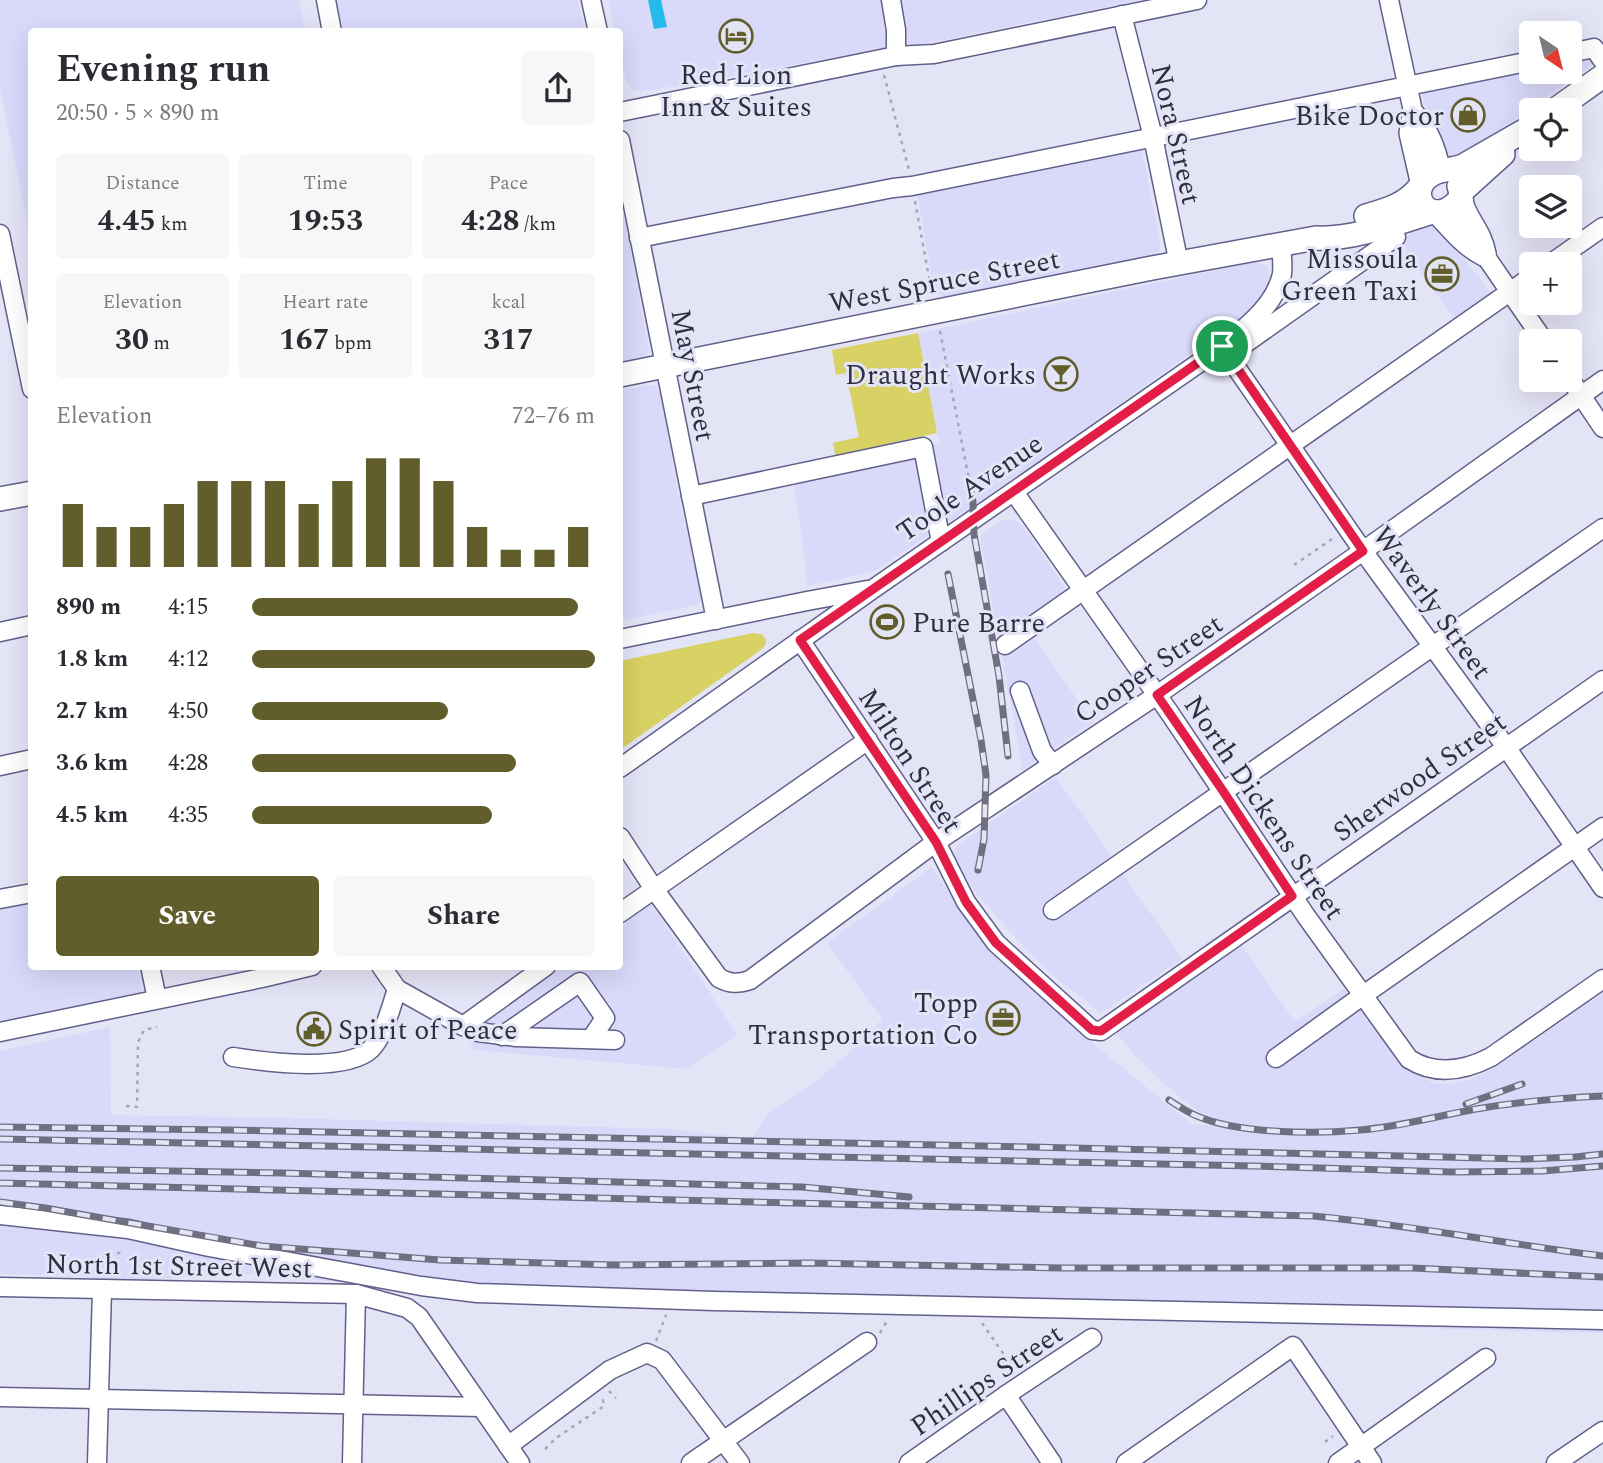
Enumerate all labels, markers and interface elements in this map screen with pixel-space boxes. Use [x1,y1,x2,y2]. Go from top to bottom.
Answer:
hotel icon: Red Lion Inn & Suites [717,17,755,55]
north arrow [1519,21,1582,84]
map controls [1519,21,1582,392]
text: Evening run [56,41,270,99]
button: share [521,51,595,125]
place label: Red Lion Inn & Suites [660,54,812,129]
street label: Nora Street [1138,60,1213,209]
place label: Bike Doctor [1295,95,1444,138]
text: 20:50 · 5 × 890 m [56,96,220,131]
shop icon: Bike Doctor [1449,96,1487,134]
button: locate [1519,98,1582,161]
text: Distance [105,169,180,198]
text: Time [303,169,348,198]
text: Pace [489,169,528,198]
button: layers [1519,175,1582,238]
text: 4.45 [97,198,156,244]
text: 19:53 [288,198,363,244]
text: 4:28 [461,198,520,244]
text: km [156,210,188,239]
text: /km [520,210,556,239]
street label: West Spruce Street [825,238,1063,325]
place label: Missoula Green Taxi [1281,238,1418,313]
button: + [1519,252,1582,315]
office icon: Missoula Green Taxi [1423,255,1461,293]
text: Elevation [103,288,182,317]
text: Heart rate [283,288,368,317]
text: kcal [491,288,526,317]
street label: May Street [659,305,726,445]
pin [1192,316,1252,376]
text: 30 [115,317,149,363]
text: 167 [279,317,329,363]
text: 317 [483,317,534,363]
icon: arrive [1203,327,1241,365]
text: m [149,329,170,358]
text: bpm [329,329,372,358]
button: − [1519,329,1582,392]
place label: Draught Works [845,354,1036,397]
bar icon: Draught Works [1042,355,1080,393]
text: Elevation [56,399,152,434]
text: 72–76 m [512,399,595,434]
street label: Toole Avenue [888,423,1052,553]
street label: Waverly Street [1361,517,1502,689]
text: 890 m [56,590,121,625]
text: 4:15 [168,590,208,625]
place label: Pure Barre [912,602,1045,645]
sports icon: Pure Barre [868,603,906,641]
street label: Cooper Street [1066,603,1232,735]
text: 1.8 km [56,642,128,677]
text: 4:12 [168,642,208,677]
street label: Milton Street [847,680,973,842]
street label: North Dickens Street [1172,687,1355,929]
text: 2.7 km [56,694,128,729]
text: 4:50 [168,694,208,729]
street label: Sherwood Street [1324,701,1516,853]
text: 3.6 km [56,746,128,781]
text: 4:28 [168,746,208,781]
text: 4.5 km [56,798,128,833]
text: 4:35 [168,798,208,833]
button: Save [56,876,319,956]
button: Share [333,876,595,956]
place label: Topp Transportation Co [748,982,978,1057]
office icon: Topp Transportation Co [984,999,1022,1037]
place label: Spirit of Peace [338,1009,518,1052]
public building icon: Spirit of Peace [295,1010,333,1048]
street label: North 1st Street West [45,1243,313,1290]
street label: Phillips Street [902,1313,1072,1447]

